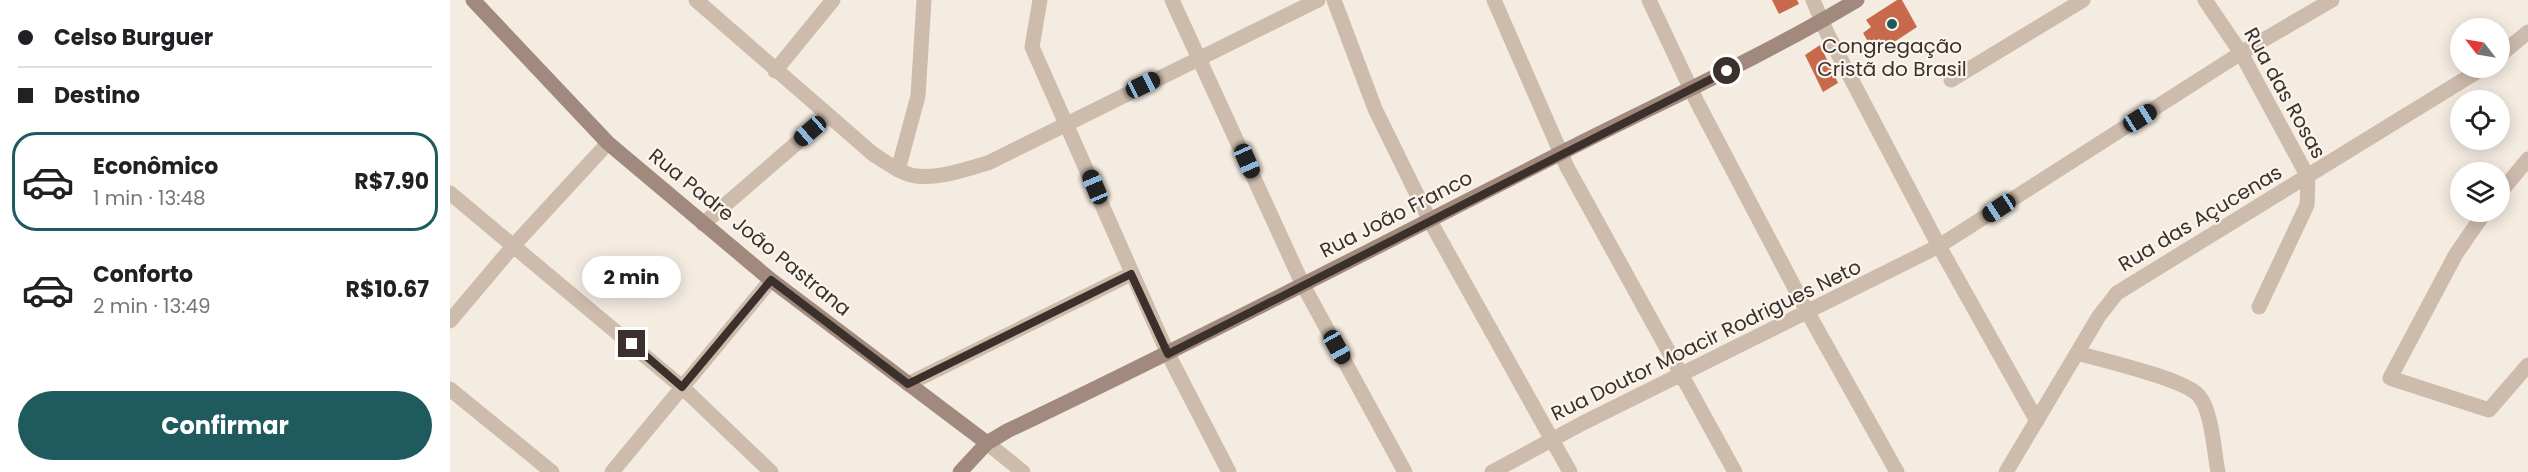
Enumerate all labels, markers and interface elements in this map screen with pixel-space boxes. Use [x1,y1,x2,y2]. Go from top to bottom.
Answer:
marker: Congregação Cristã do Brasil [1885,17,1899,31]
north arrow [2450,18,2510,78]
map controls [2450,18,2510,222]
text: Celso Burguer [54,22,213,53]
street label: Rua das Rosas [2237,22,2333,164]
place label: Congregação Cristã do Brasil [1817,32,1967,83]
route start [1713,57,1740,84]
car [1123,69,1163,101]
text: Destino [54,80,140,111]
button: locate [2450,90,2510,150]
car [2120,101,2160,135]
car [791,112,829,150]
car [1231,141,1263,181]
street label: Rua Padre João Pastrana [643,142,857,322]
text: Econômico [93,151,218,182]
icon: car [21,155,75,209]
street label: Rua das Açucenas [2113,158,2287,278]
button: layers [2450,162,2510,222]
street label: Rua João Franco [1315,163,1477,265]
text: R$7.90 [354,166,429,197]
car [1080,167,1110,207]
text: 1 min · 13:48 [93,184,206,212]
car [1979,191,2019,225]
street label: Rua Doutor Moacir Rodrigues Neto [1546,253,1866,427]
callout: 2 min [582,257,681,299]
text: Conforto [93,259,193,290]
icon: car [21,263,75,317]
text: 2 min [603,263,660,291]
text: R$10.67 [346,274,429,305]
text: 2 min · 13:49 [93,292,211,320]
car [1320,327,1354,367]
route end [618,330,645,357]
button: Confirmar [18,391,432,460]

